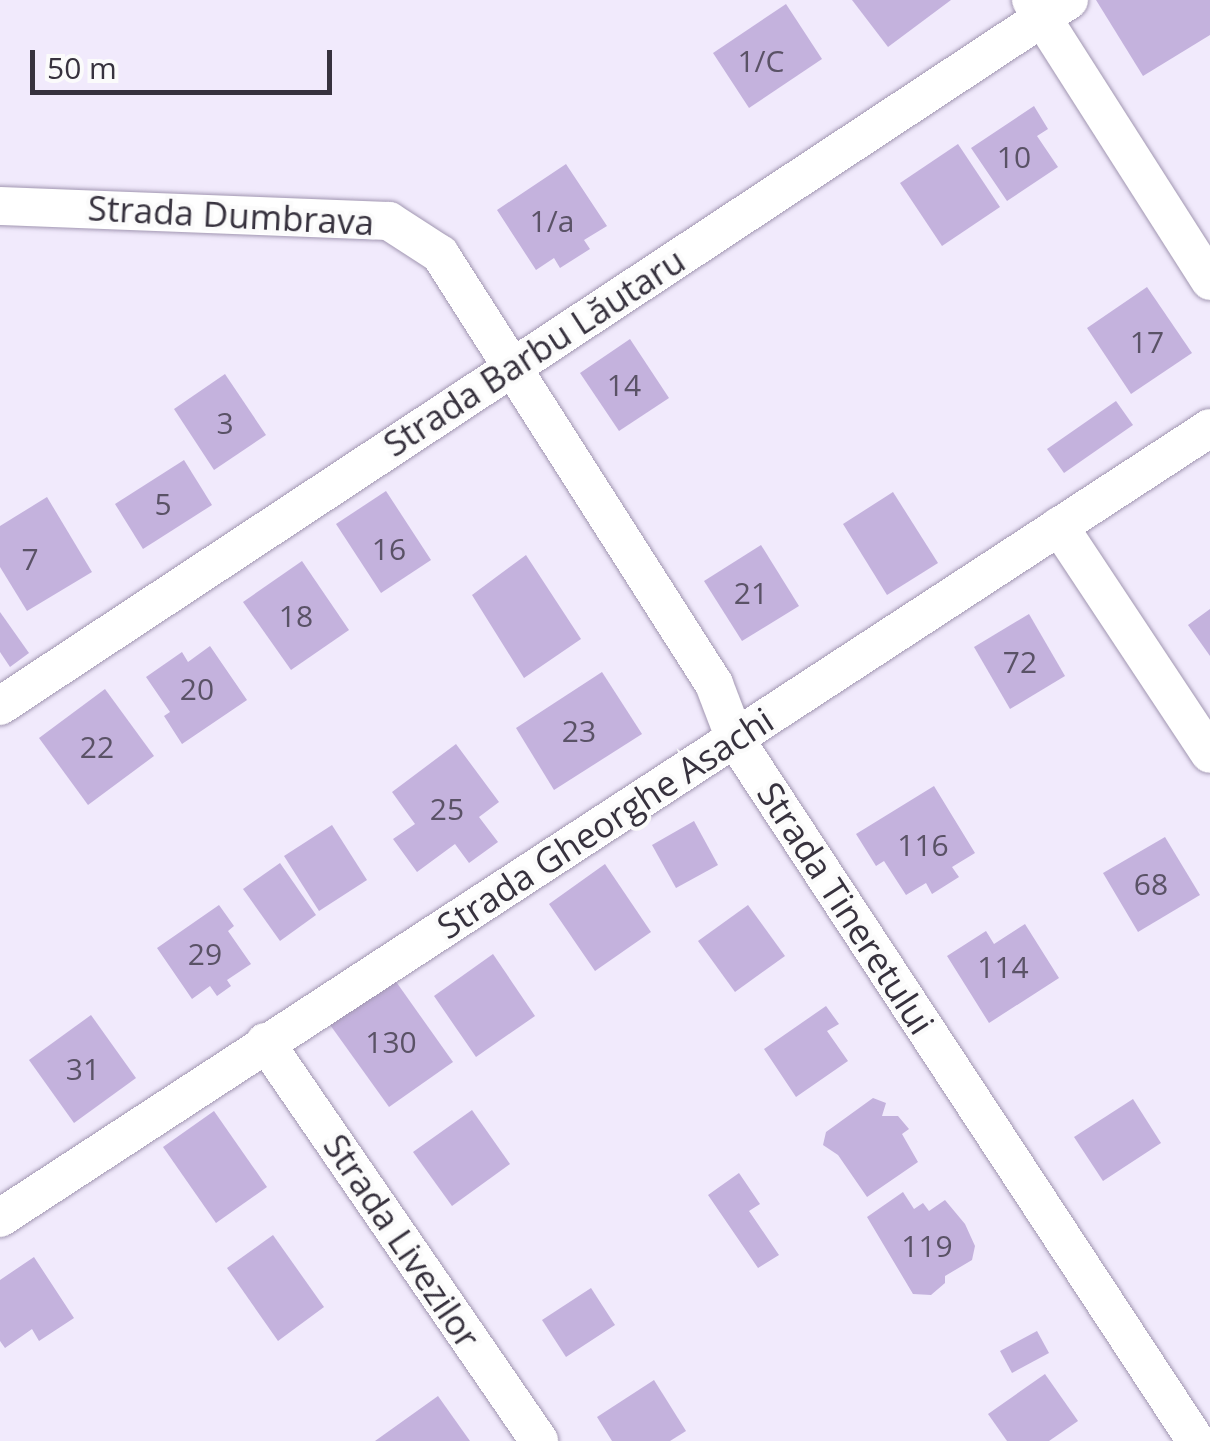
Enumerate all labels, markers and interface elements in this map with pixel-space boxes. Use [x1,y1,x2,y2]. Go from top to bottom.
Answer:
scale bar [35,30,338,92]
house number: 1/C [737,43,785,79]
text: 50 m [47,47,117,88]
house number: 10 [997,139,1031,175]
street label: Strada Dumbrava [87,187,375,243]
house number: 1/a [530,203,574,239]
street label: Strada Barbu Lăutaru [376,239,692,465]
house number: 17 [1130,324,1164,360]
house number: 14 [607,367,641,403]
house number: 3 [216,405,234,441]
house number: 5 [154,486,172,522]
house number: 16 [372,531,406,567]
house number: 7 [21,541,39,577]
house number: 21 [734,575,768,611]
house number: 18 [279,598,313,634]
house number: 72 [1003,644,1037,680]
house number: 20 [180,671,214,707]
street label: Strada Gheorghe Asachi [429,699,781,947]
house number: 23 [562,713,596,749]
house number: 22 [80,729,114,765]
street label: Strada Tineretului [749,774,943,1042]
house number: 25 [430,791,464,827]
house number: 116 [897,827,949,863]
house number: 68 [1134,866,1168,902]
house number: 29 [188,936,222,972]
house number: 114 [977,949,1029,985]
house number: 130 [365,1024,417,1060]
house number: 31 [66,1051,100,1087]
street label: Strada Livezilor [315,1126,489,1356]
house number: 119 [901,1228,953,1264]

